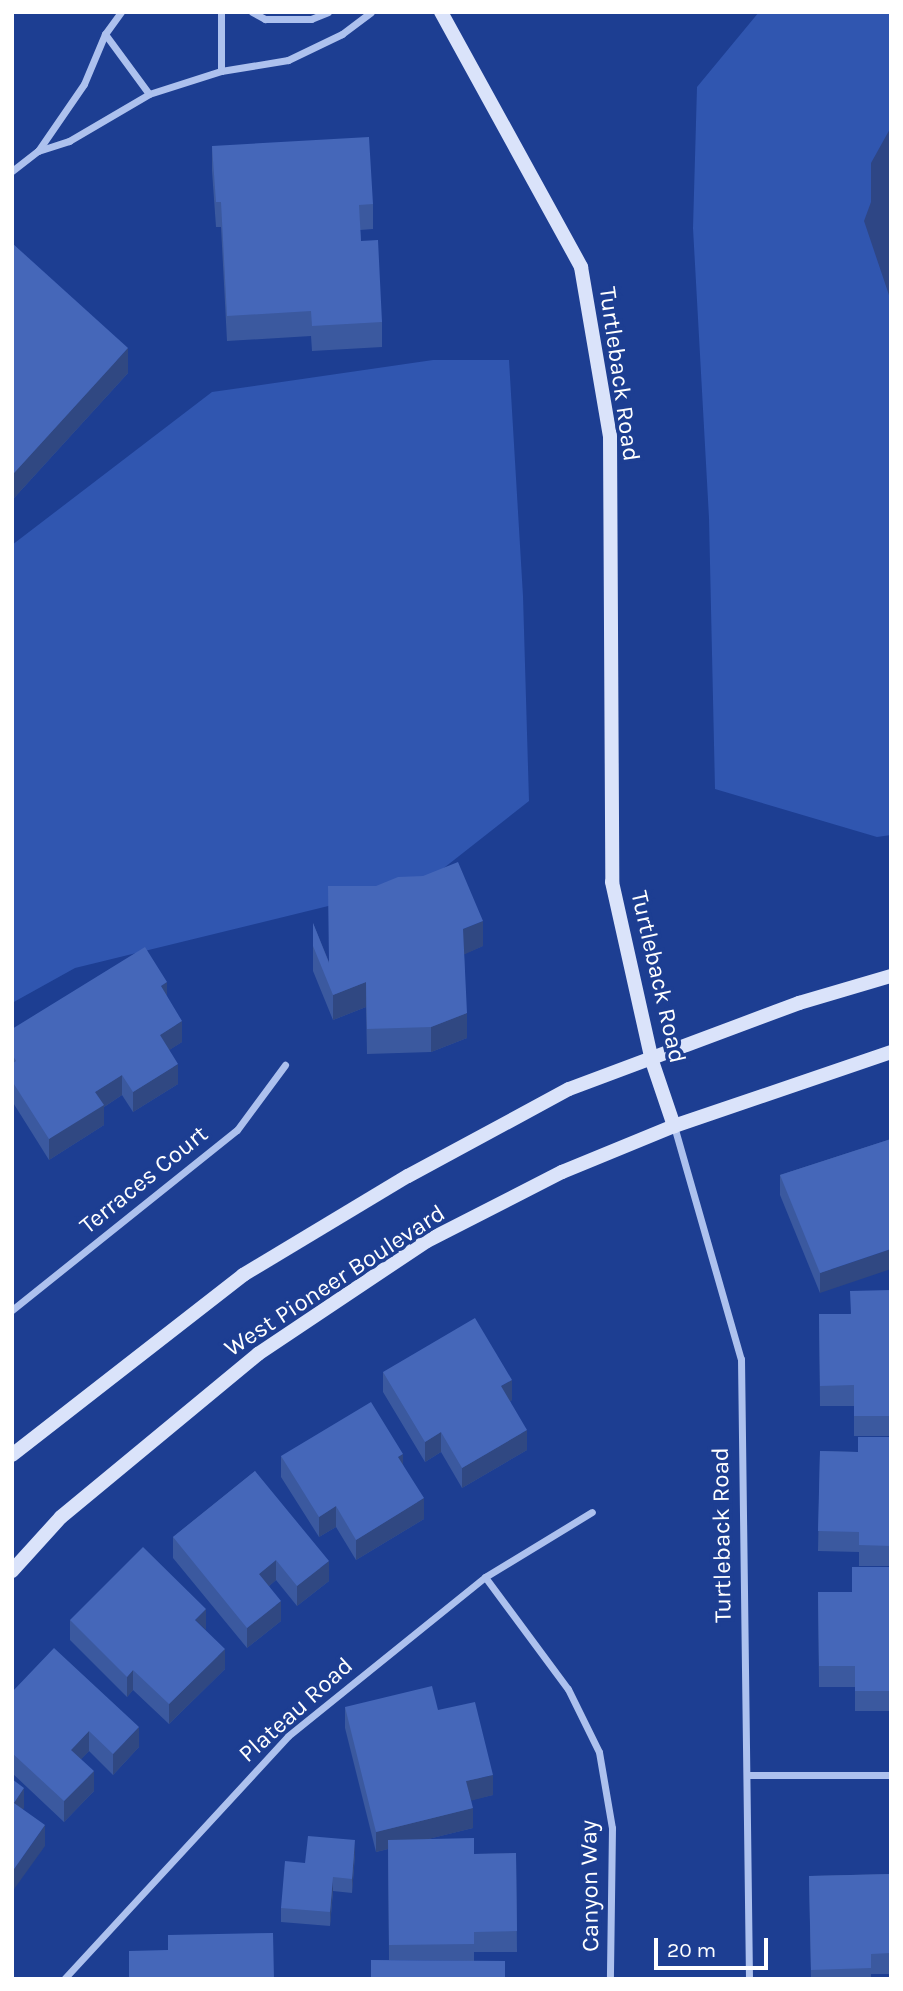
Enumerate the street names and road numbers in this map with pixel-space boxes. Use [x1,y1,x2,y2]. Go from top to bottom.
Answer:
street label: Turtleback Road [592,285,646,463]
street label: Turtleback Road [624,888,692,1066]
street label: Terraces Court [74,1120,214,1240]
street label: West Pioneer Boulevard [219,1199,451,1363]
street label: Turtleback Road [706,1447,738,1623]
street label: Plateau Road [233,1651,359,1769]
street label: Canyon Way [574,1820,606,1952]

